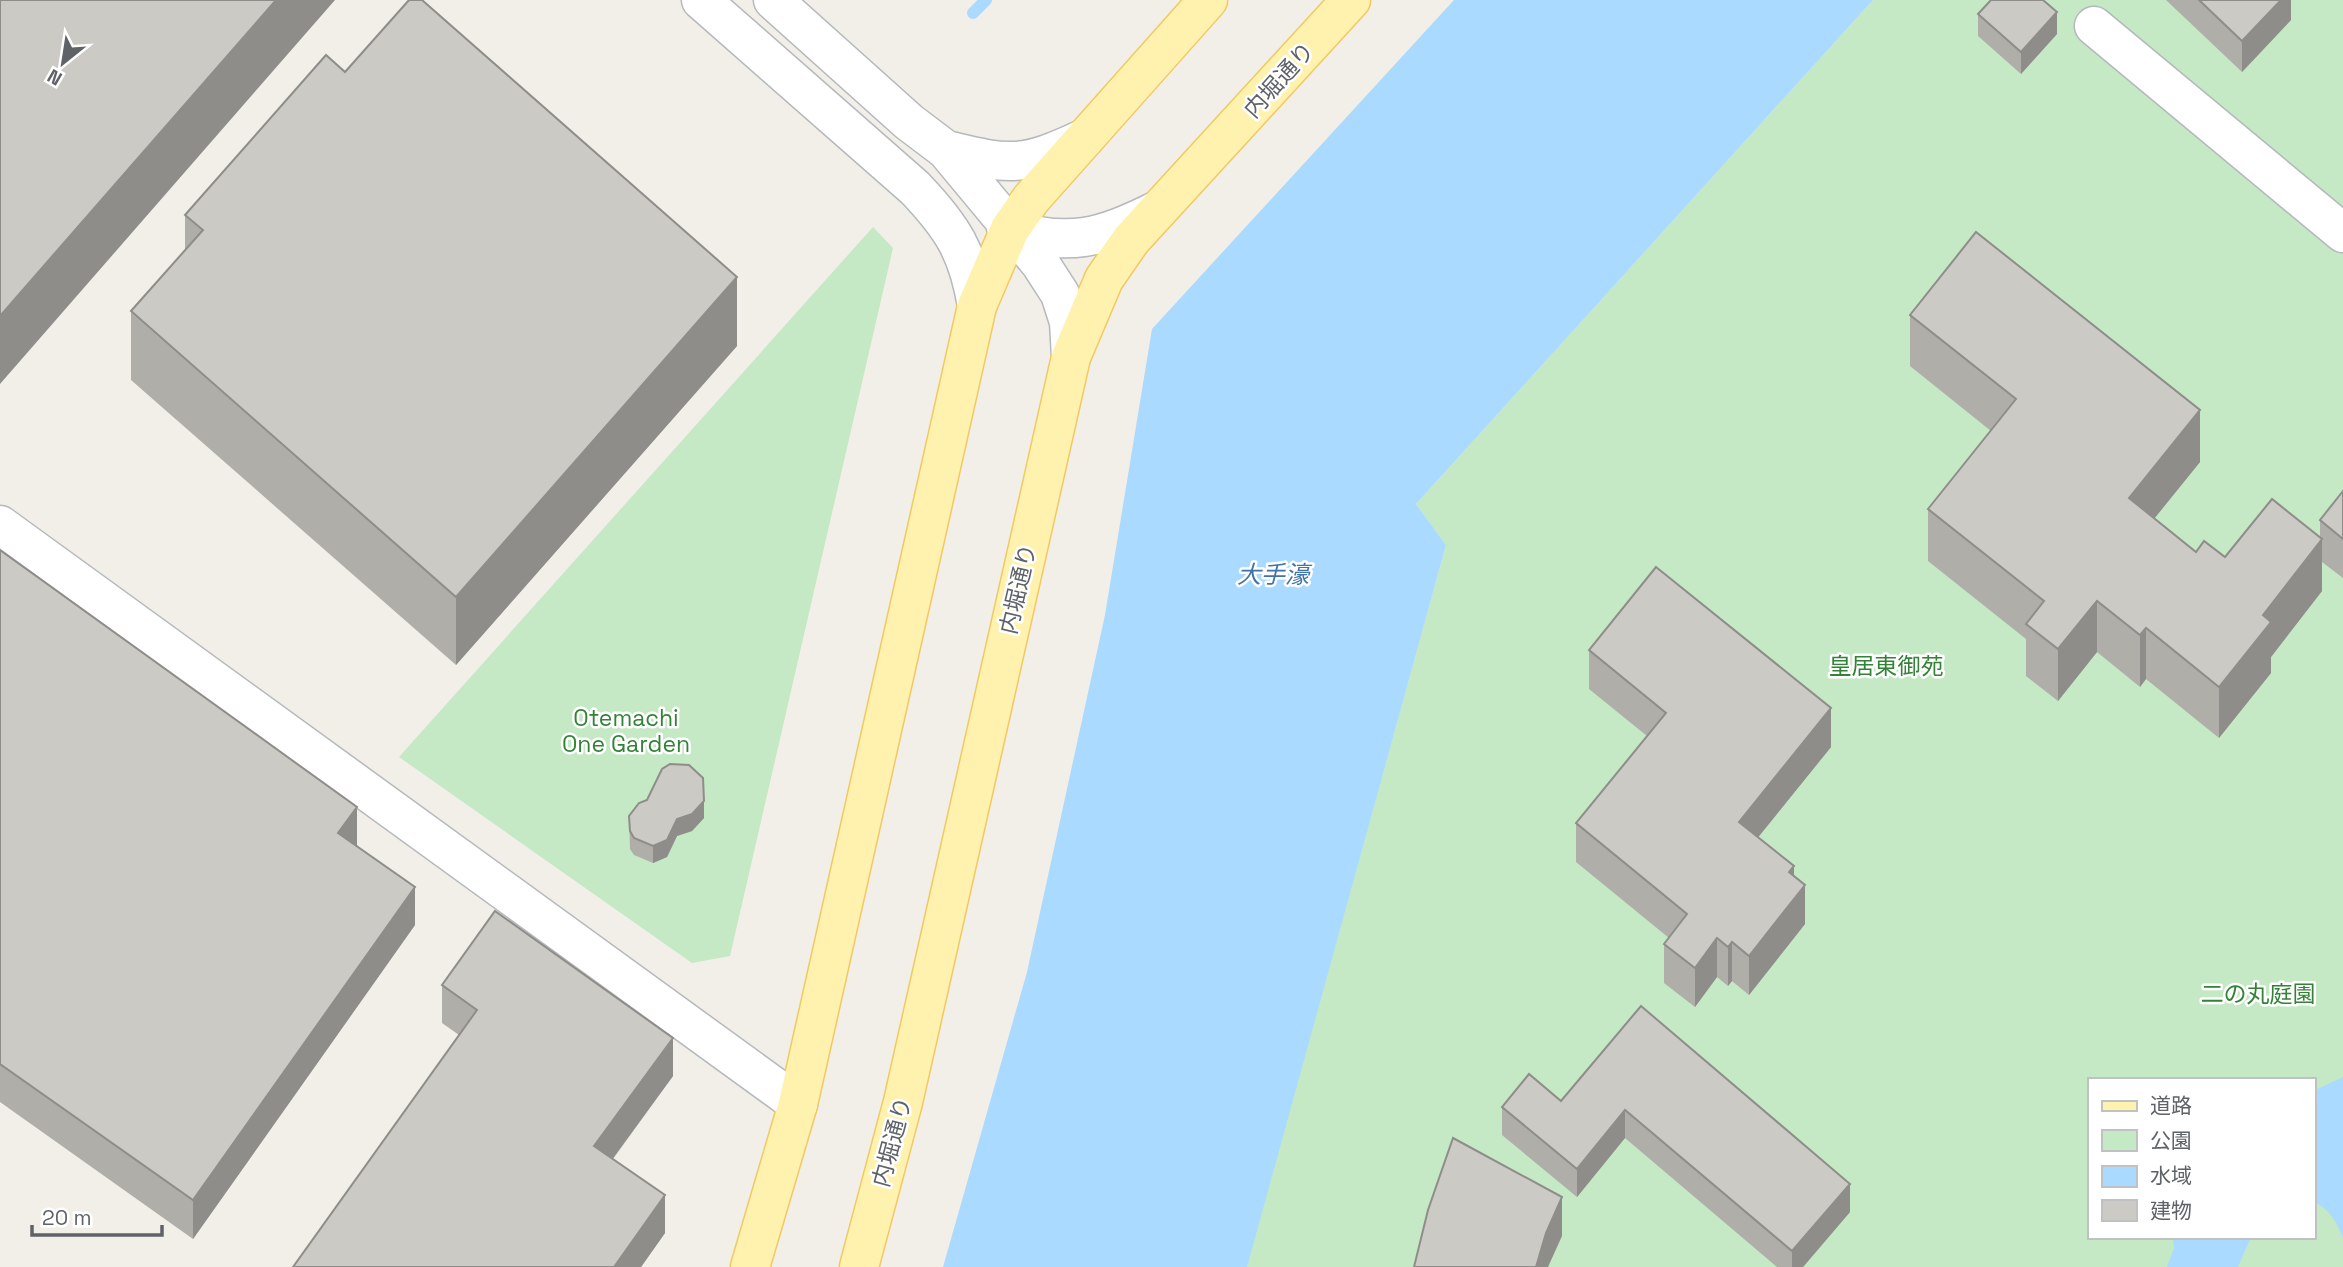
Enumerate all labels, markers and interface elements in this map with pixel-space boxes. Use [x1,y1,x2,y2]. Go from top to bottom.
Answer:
north arrow [28,28,98,98]
street label: 内堀通り [1237,36,1321,124]
text: N [43,63,67,91]
street label: 内堀通り [993,541,1043,637]
water label: 大手濠 [1237,559,1313,590]
park label: 皇居東御苑 [1829,651,1944,681]
park label: Otemachi One Garden [562,703,690,759]
park label: 二の丸庭園 [2201,979,2316,1009]
legend [2088,1078,2315,1239]
text: 道路 [2150,1092,2192,1119]
street label: 内堀通り [866,1094,918,1190]
text: 公園 [2150,1127,2192,1154]
text: 水域 [2150,1162,2192,1189]
scale bar [32,1194,161,1238]
text: 建物 [2150,1197,2192,1224]
text: 20 m [42,1204,92,1231]

